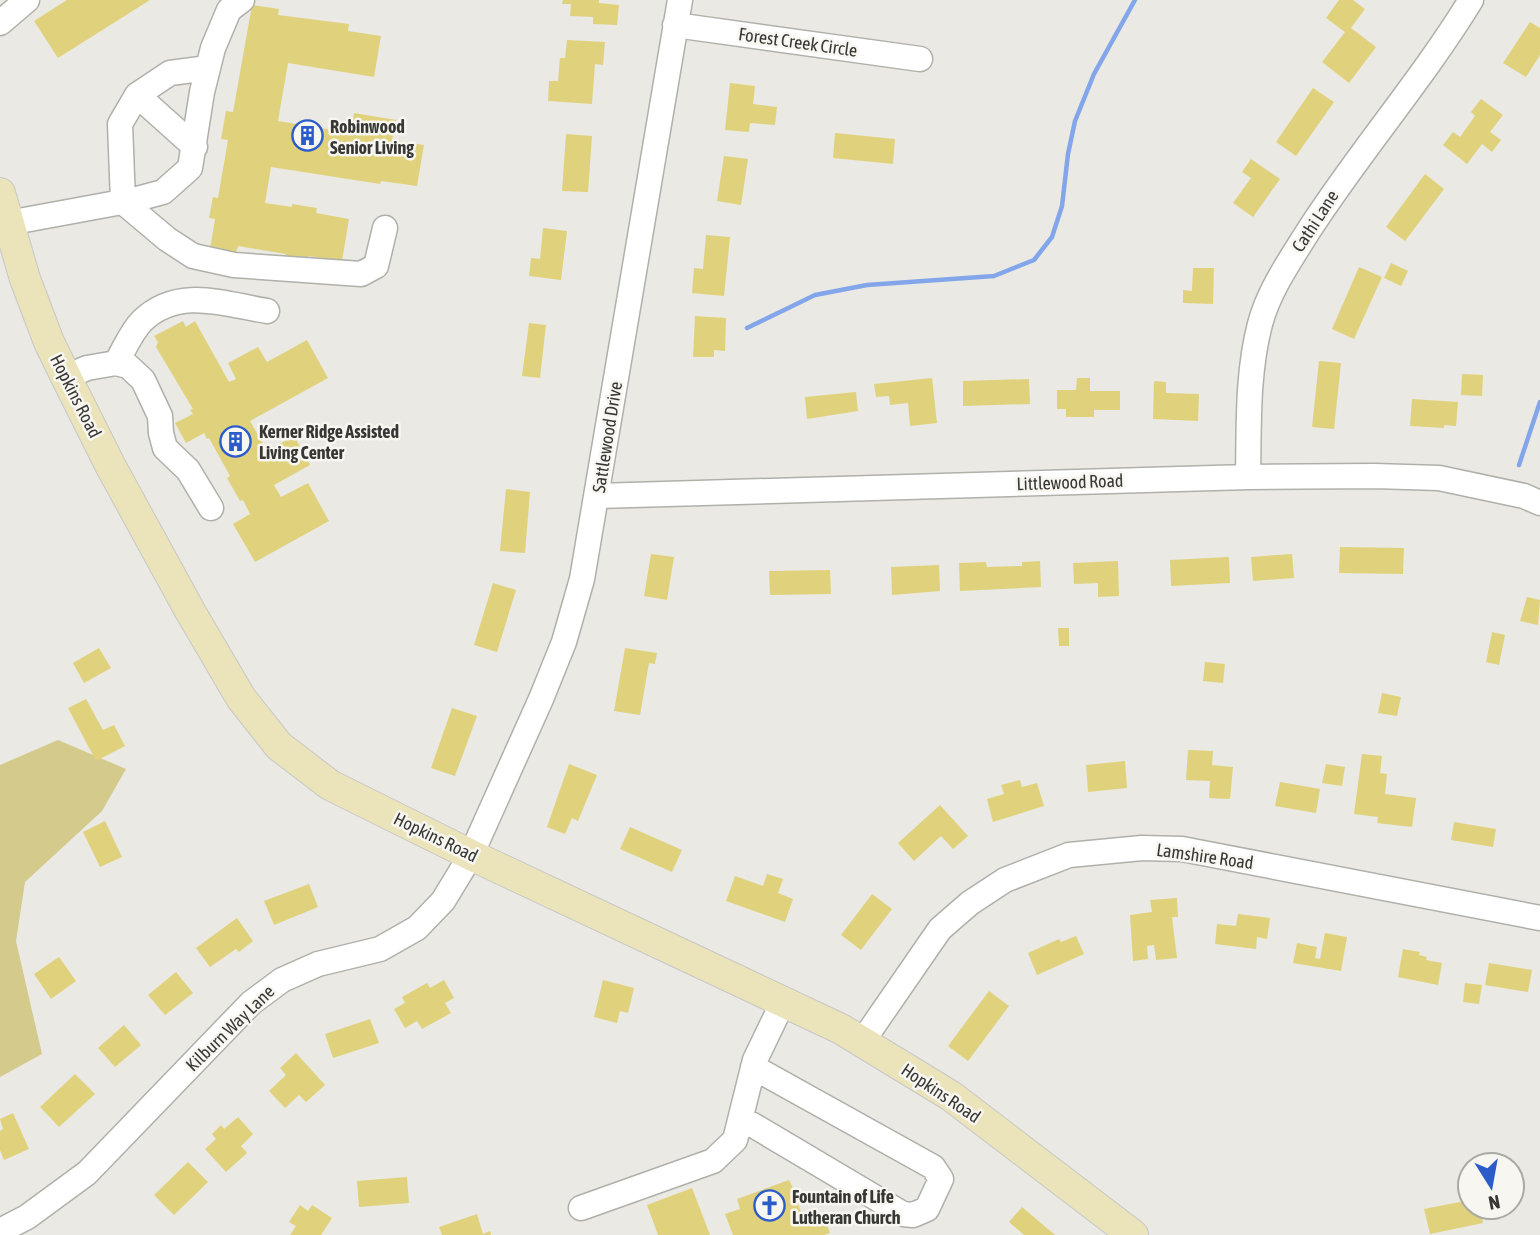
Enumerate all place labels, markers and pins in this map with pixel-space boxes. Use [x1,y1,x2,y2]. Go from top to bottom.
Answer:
place label: Robinwood Senior Living [330,116,414,158]
building icon: Robinwood Senior Living [290,119,324,153]
place label: Kerner Ridge Assisted Living Center [259,421,399,463]
building icon: Kerner Ridge Assisted Living Center [219,424,253,458]
place label: Fountain of Life Lutheran Church [792,1186,901,1228]
church icon: Fountain of Life Lutheran Church [752,1189,786,1223]

